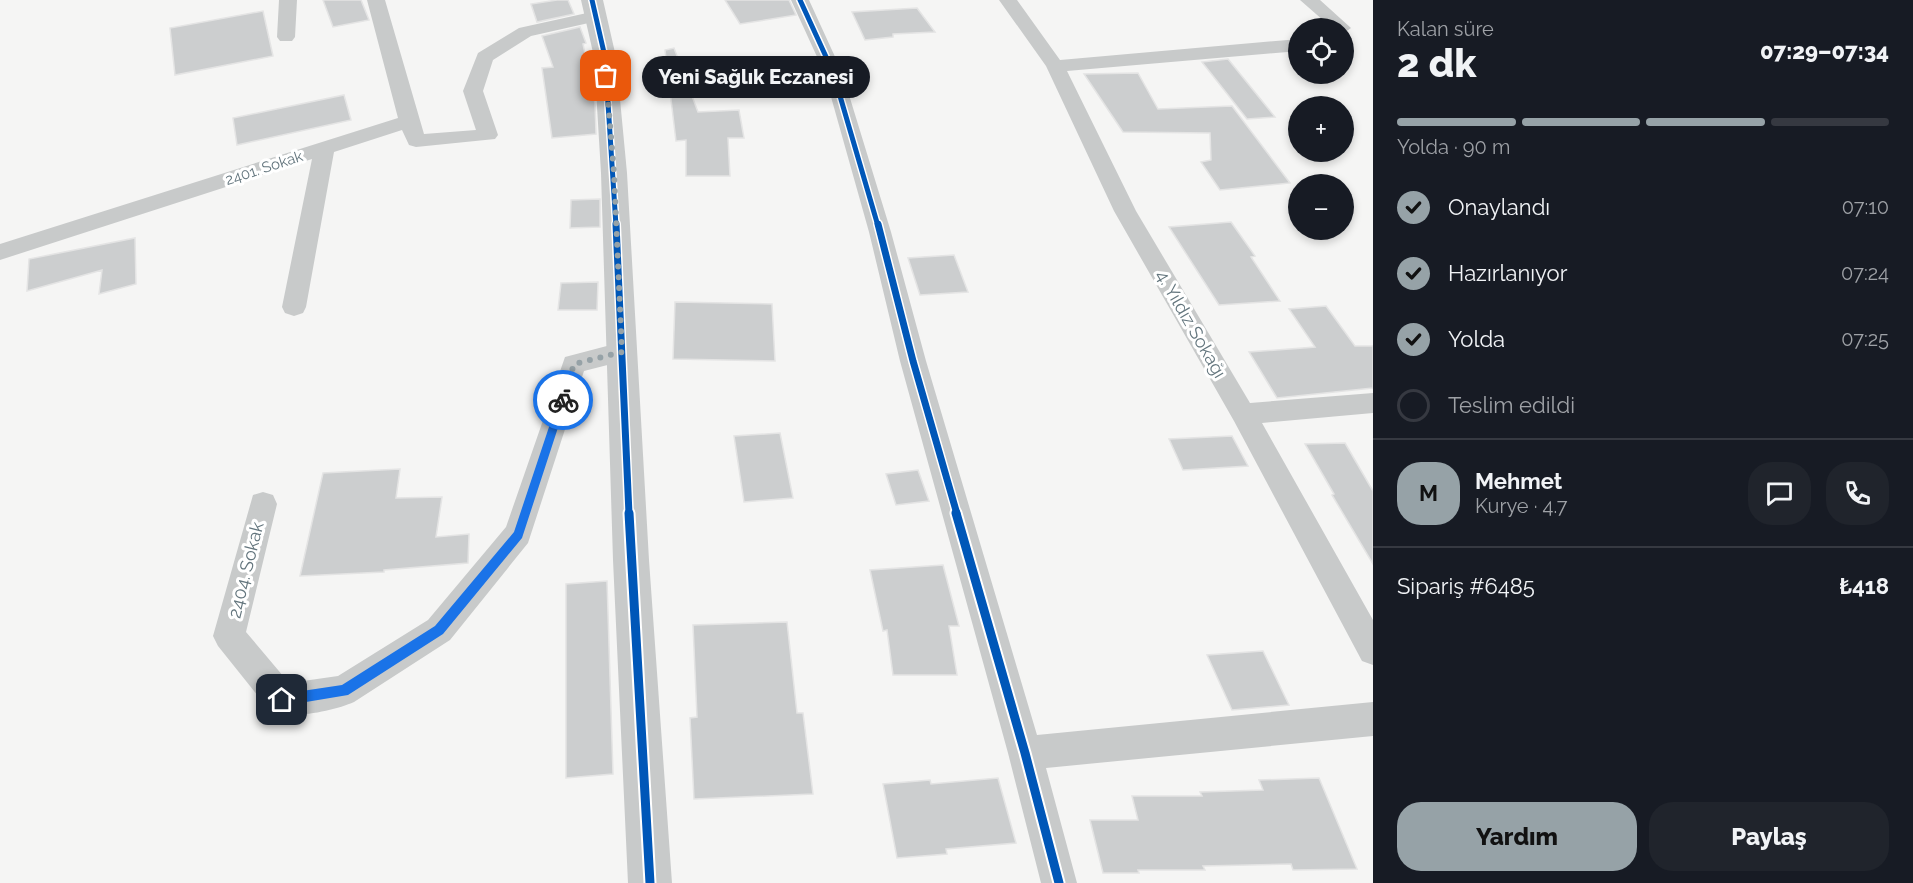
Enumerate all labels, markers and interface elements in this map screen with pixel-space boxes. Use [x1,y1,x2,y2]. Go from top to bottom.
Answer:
text: Kalan süre [1397,17,1494,41]
map controls [1288,18,1354,240]
button: locate [1288,18,1354,84]
text: 07:29–07:34 [1760,38,1889,64]
text: 2 dk [1397,40,1476,86]
pin [580,50,631,101]
callout: Yeni Sağlık Eczanesi [642,55,870,97]
icon: bag [589,59,622,92]
text: Yeni Sağlık Eczanesi [658,65,854,89]
button: + [1288,96,1354,162]
text: Yolda · 90 m [1397,135,1510,159]
street label: 2401. Sokak [223,147,305,189]
button: − [1288,174,1354,240]
icon: check [1397,191,1430,224]
text: Onaylandı [1448,194,1550,220]
text: 07:10 [1842,195,1889,219]
icon: check [1397,257,1430,290]
text: Hazırlanıyor [1448,260,1567,286]
text: 07:24 [1841,261,1889,285]
street label: 4. Yıldız Sokağı [1152,266,1231,381]
icon: check [1397,323,1430,356]
text: Yolda [1448,326,1505,352]
text: 07:25 [1841,327,1889,351]
courier [533,370,593,430]
icon: bike [547,384,580,417]
text: Teslim edildi [1448,392,1575,418]
button: chat [1748,462,1811,525]
button: phone [1826,462,1889,525]
text: Mehmet [1475,468,1562,494]
text: M [1419,480,1438,506]
text: Kurye · 4.7 [1475,494,1568,518]
street label: 2404. Sokak [223,519,268,620]
text: Sipariş #6485 [1397,573,1535,599]
text: ₺418 [1839,573,1889,599]
pin [256,674,307,725]
icon: home [265,683,298,716]
button: Yardım [1397,802,1637,871]
button: Paylaş [1649,802,1889,871]

